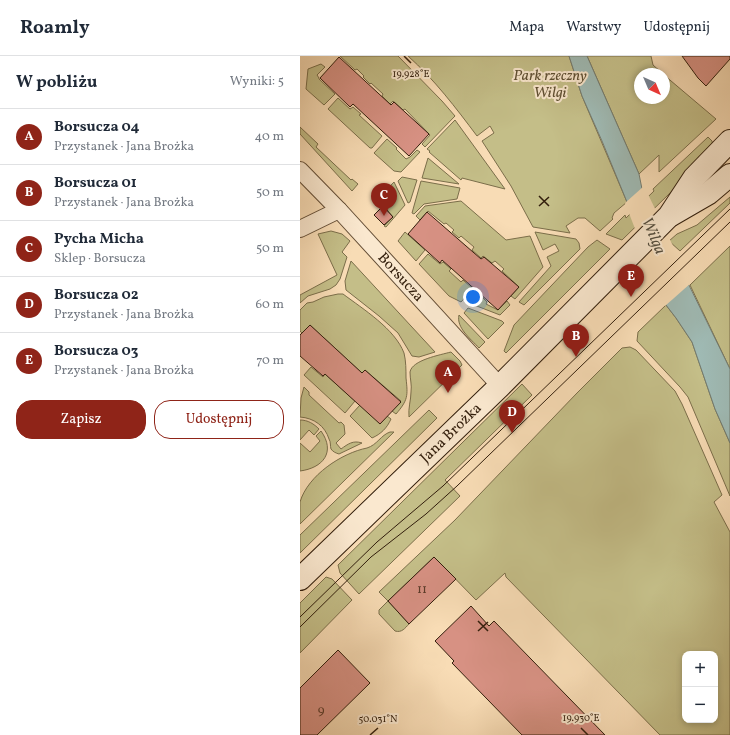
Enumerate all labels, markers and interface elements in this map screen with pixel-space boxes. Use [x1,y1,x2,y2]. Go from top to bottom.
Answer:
text: Roamly [20,15,90,41]
text: Mapa [509,18,544,37]
text: Warstwy [566,18,621,37]
text: Udostępnij [643,18,710,37]
park label: Park rzeczny Wilgi [513,66,587,104]
text: 19.928°E [393,67,429,81]
north arrow [634,68,670,104]
text: W pobliżu [16,71,97,94]
text: Wyniki: 5 [230,73,284,91]
text: Borsucza 04 [54,117,140,138]
text: A [24,128,34,146]
text: 40 m [255,128,284,146]
text: Przystanek · Jana Brożka [54,138,194,156]
text: Borsucza 01 [54,173,137,194]
pin: C [371,183,397,216]
text: B [25,184,33,202]
text: 50 m [256,184,284,202]
text: Przystanek · Jana Brożka [54,194,194,212]
water label: Wilga [635,214,671,258]
text: Pycha Micha [54,229,144,250]
text: C [25,240,33,258]
text: 50 m [256,240,284,258]
street label: Borsucza [372,248,429,307]
text: Sklep · Borsucza [54,250,146,268]
pin: E [618,264,644,297]
text: Borsucza 02 [54,285,139,306]
your location [463,287,483,307]
text: D [24,296,34,314]
text: 60 m [256,296,284,314]
text: Przystanek · Jana Brożka [54,306,194,324]
pin: B [563,324,589,357]
text: Borsucza 03 [54,341,138,362]
text: E [25,352,33,370]
text: 70 m [256,352,284,370]
pin: A [435,360,461,393]
text: Przystanek · Jana Brożka [54,362,194,380]
street label: Jana Brożka [415,398,487,468]
button: Zapisz [16,400,146,439]
button: Udostępnij [154,400,284,439]
pin: D [499,400,525,433]
house number: 11 [417,581,427,599]
map controls [682,651,718,723]
button: + [682,651,718,687]
button: − [682,687,718,723]
house number: 9 [318,702,325,720]
text: 19.930°E [563,711,599,725]
text: 50.031°N [359,712,398,726]

